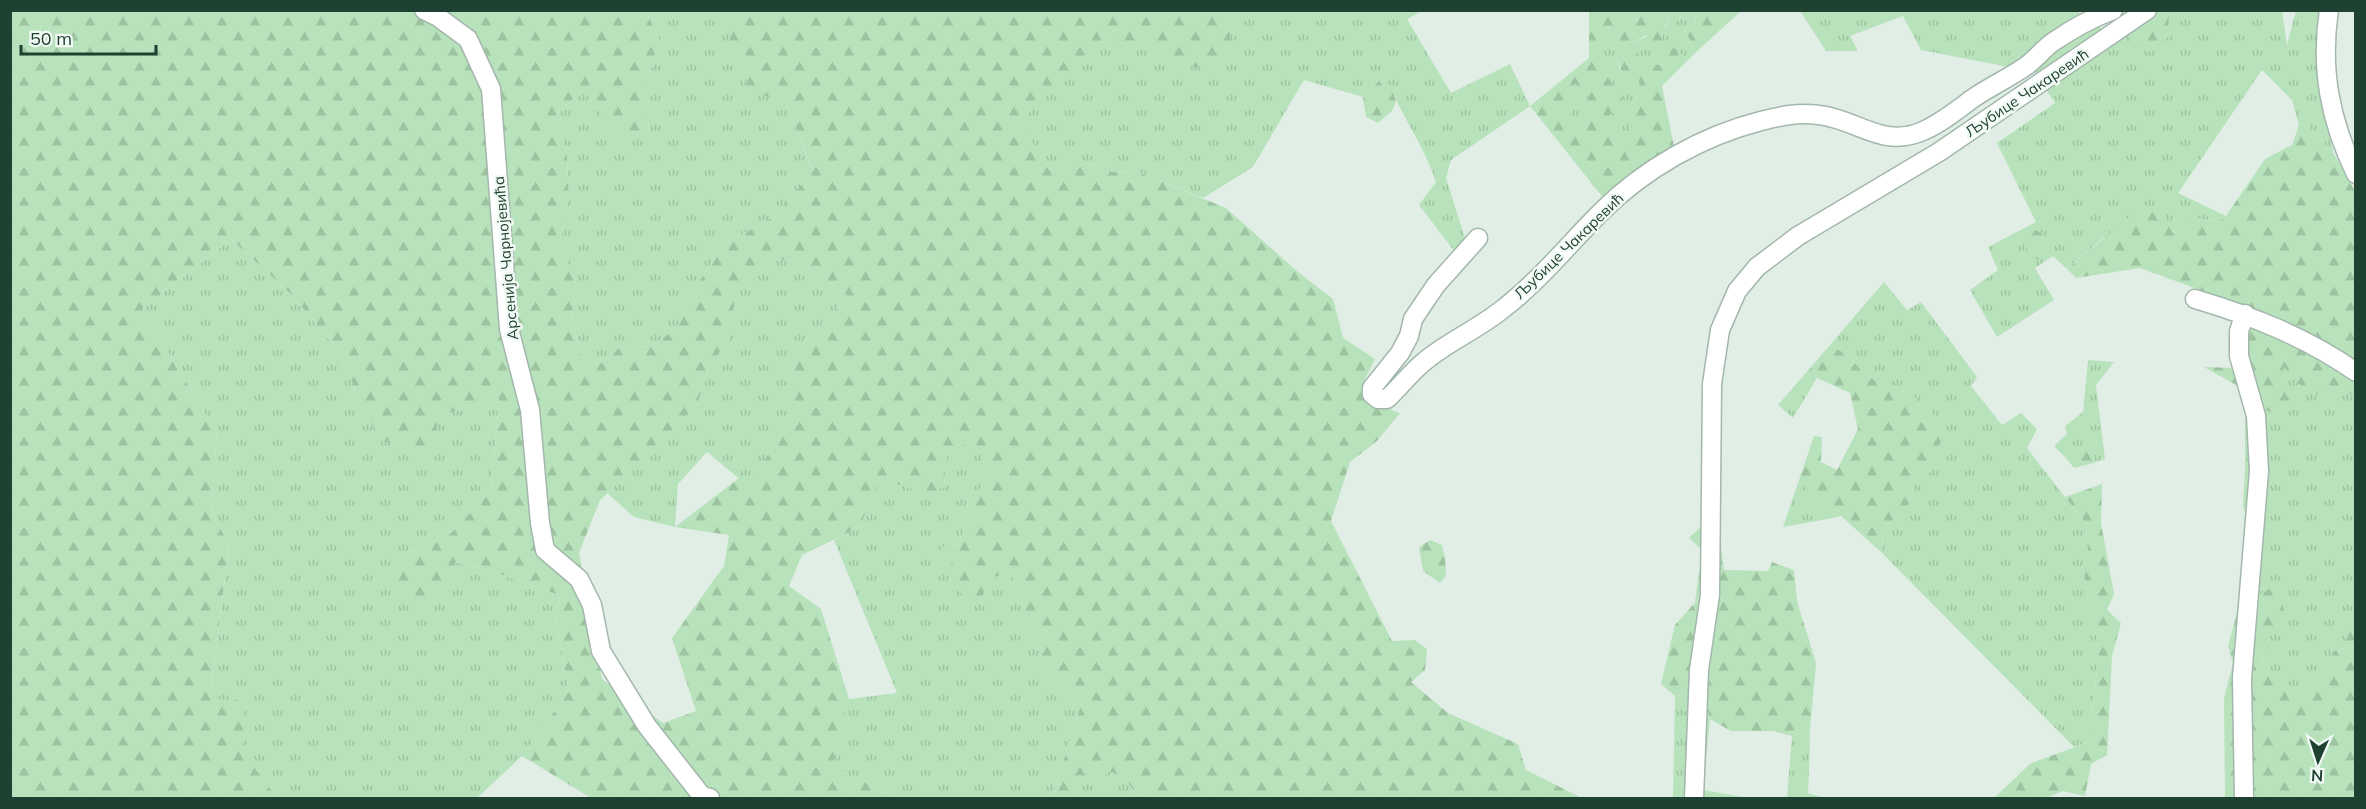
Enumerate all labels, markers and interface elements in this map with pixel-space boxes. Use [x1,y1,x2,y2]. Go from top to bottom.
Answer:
scale bar [21,18,156,56]
text: 50 m [30,27,72,50]
street label: Љубице Чакаревић [1961,44,2092,141]
street label: Арсенија Чарнојевића [489,175,522,341]
street label: Љубице Чакаревић [1510,188,1627,303]
north arrow [2288,731,2348,791]
text: N [2311,766,2324,786]

